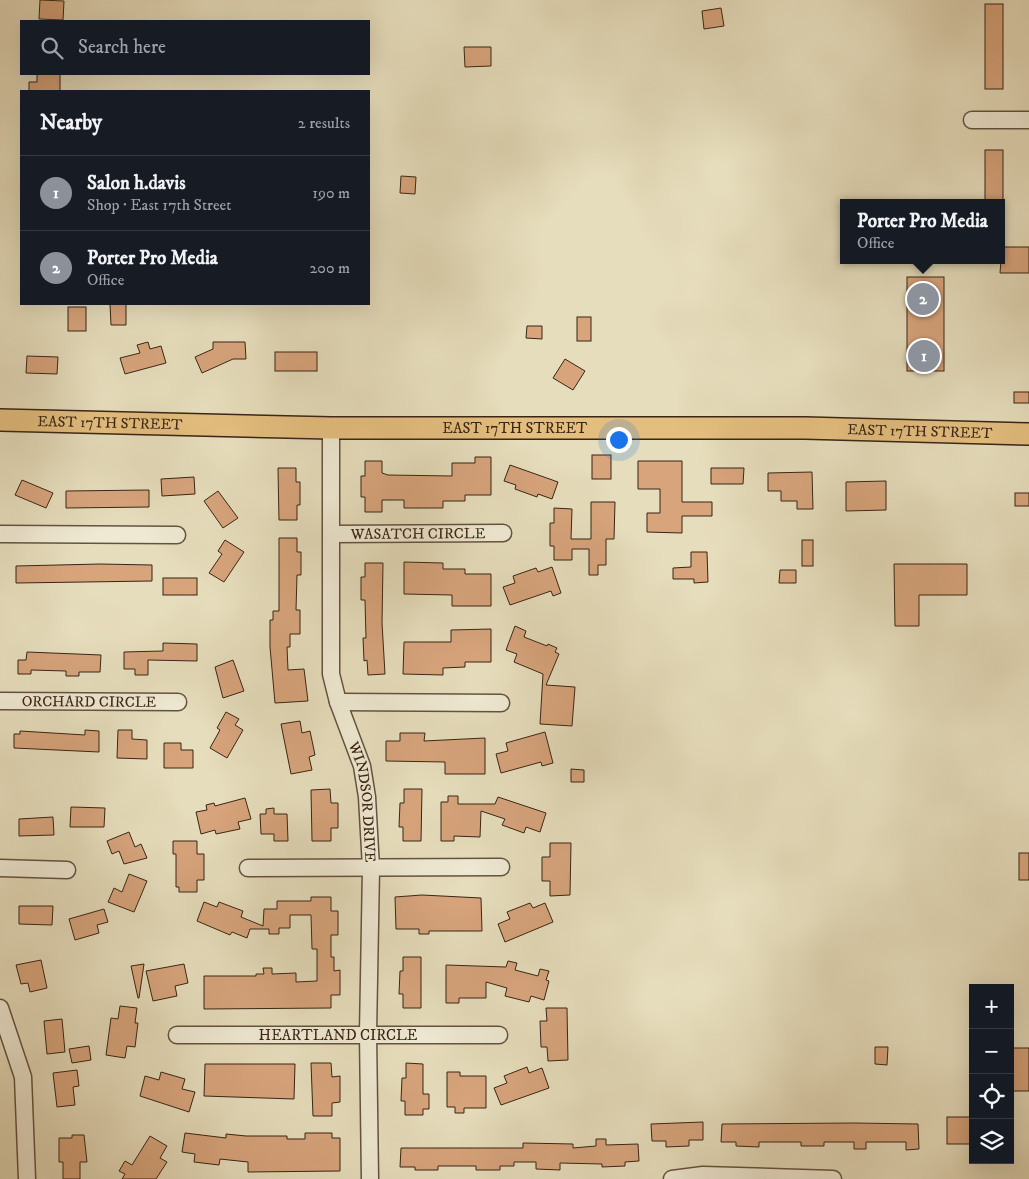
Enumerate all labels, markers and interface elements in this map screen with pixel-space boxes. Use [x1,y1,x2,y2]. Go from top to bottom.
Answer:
search box [20,20,370,75]
icon: search [38,34,66,62]
text: Search here [78,36,166,59]
text: Nearby [40,110,102,136]
text: 2 results [298,113,350,133]
text: Salon h.davis [87,172,185,195]
text: 1 [53,183,59,203]
text: 190 m [312,183,350,203]
text: Shop · East 17th Street [87,195,231,215]
popup [840,199,1005,264]
text: Porter Pro Media [857,210,988,233]
text: Office [857,233,894,253]
text: Porter Pro Media [87,247,218,270]
text: 2 [52,258,60,278]
text: 200 m [309,258,350,278]
text: Office [87,270,124,290]
pin: 2 [907,280,939,318]
pin: 1 [908,337,940,375]
street label: EAST 17TH STREET [37,412,183,434]
street label: EAST 17TH STREET [442,419,588,438]
street label: EAST 17TH STREET [847,420,993,443]
your location [606,427,632,453]
street label: WASATCH CIRCLE [350,524,486,544]
street label: ORCHARD CIRCLE [22,692,157,712]
street label: WINDSOR DRIVE [343,738,380,863]
map controls [969,984,1014,1164]
button: + [969,984,1014,1029]
street label: HEARTLAND CIRCLE [259,1026,418,1045]
button: − [969,1029,1014,1074]
button: locate [969,1074,1014,1119]
button: layers [969,1119,1014,1164]

